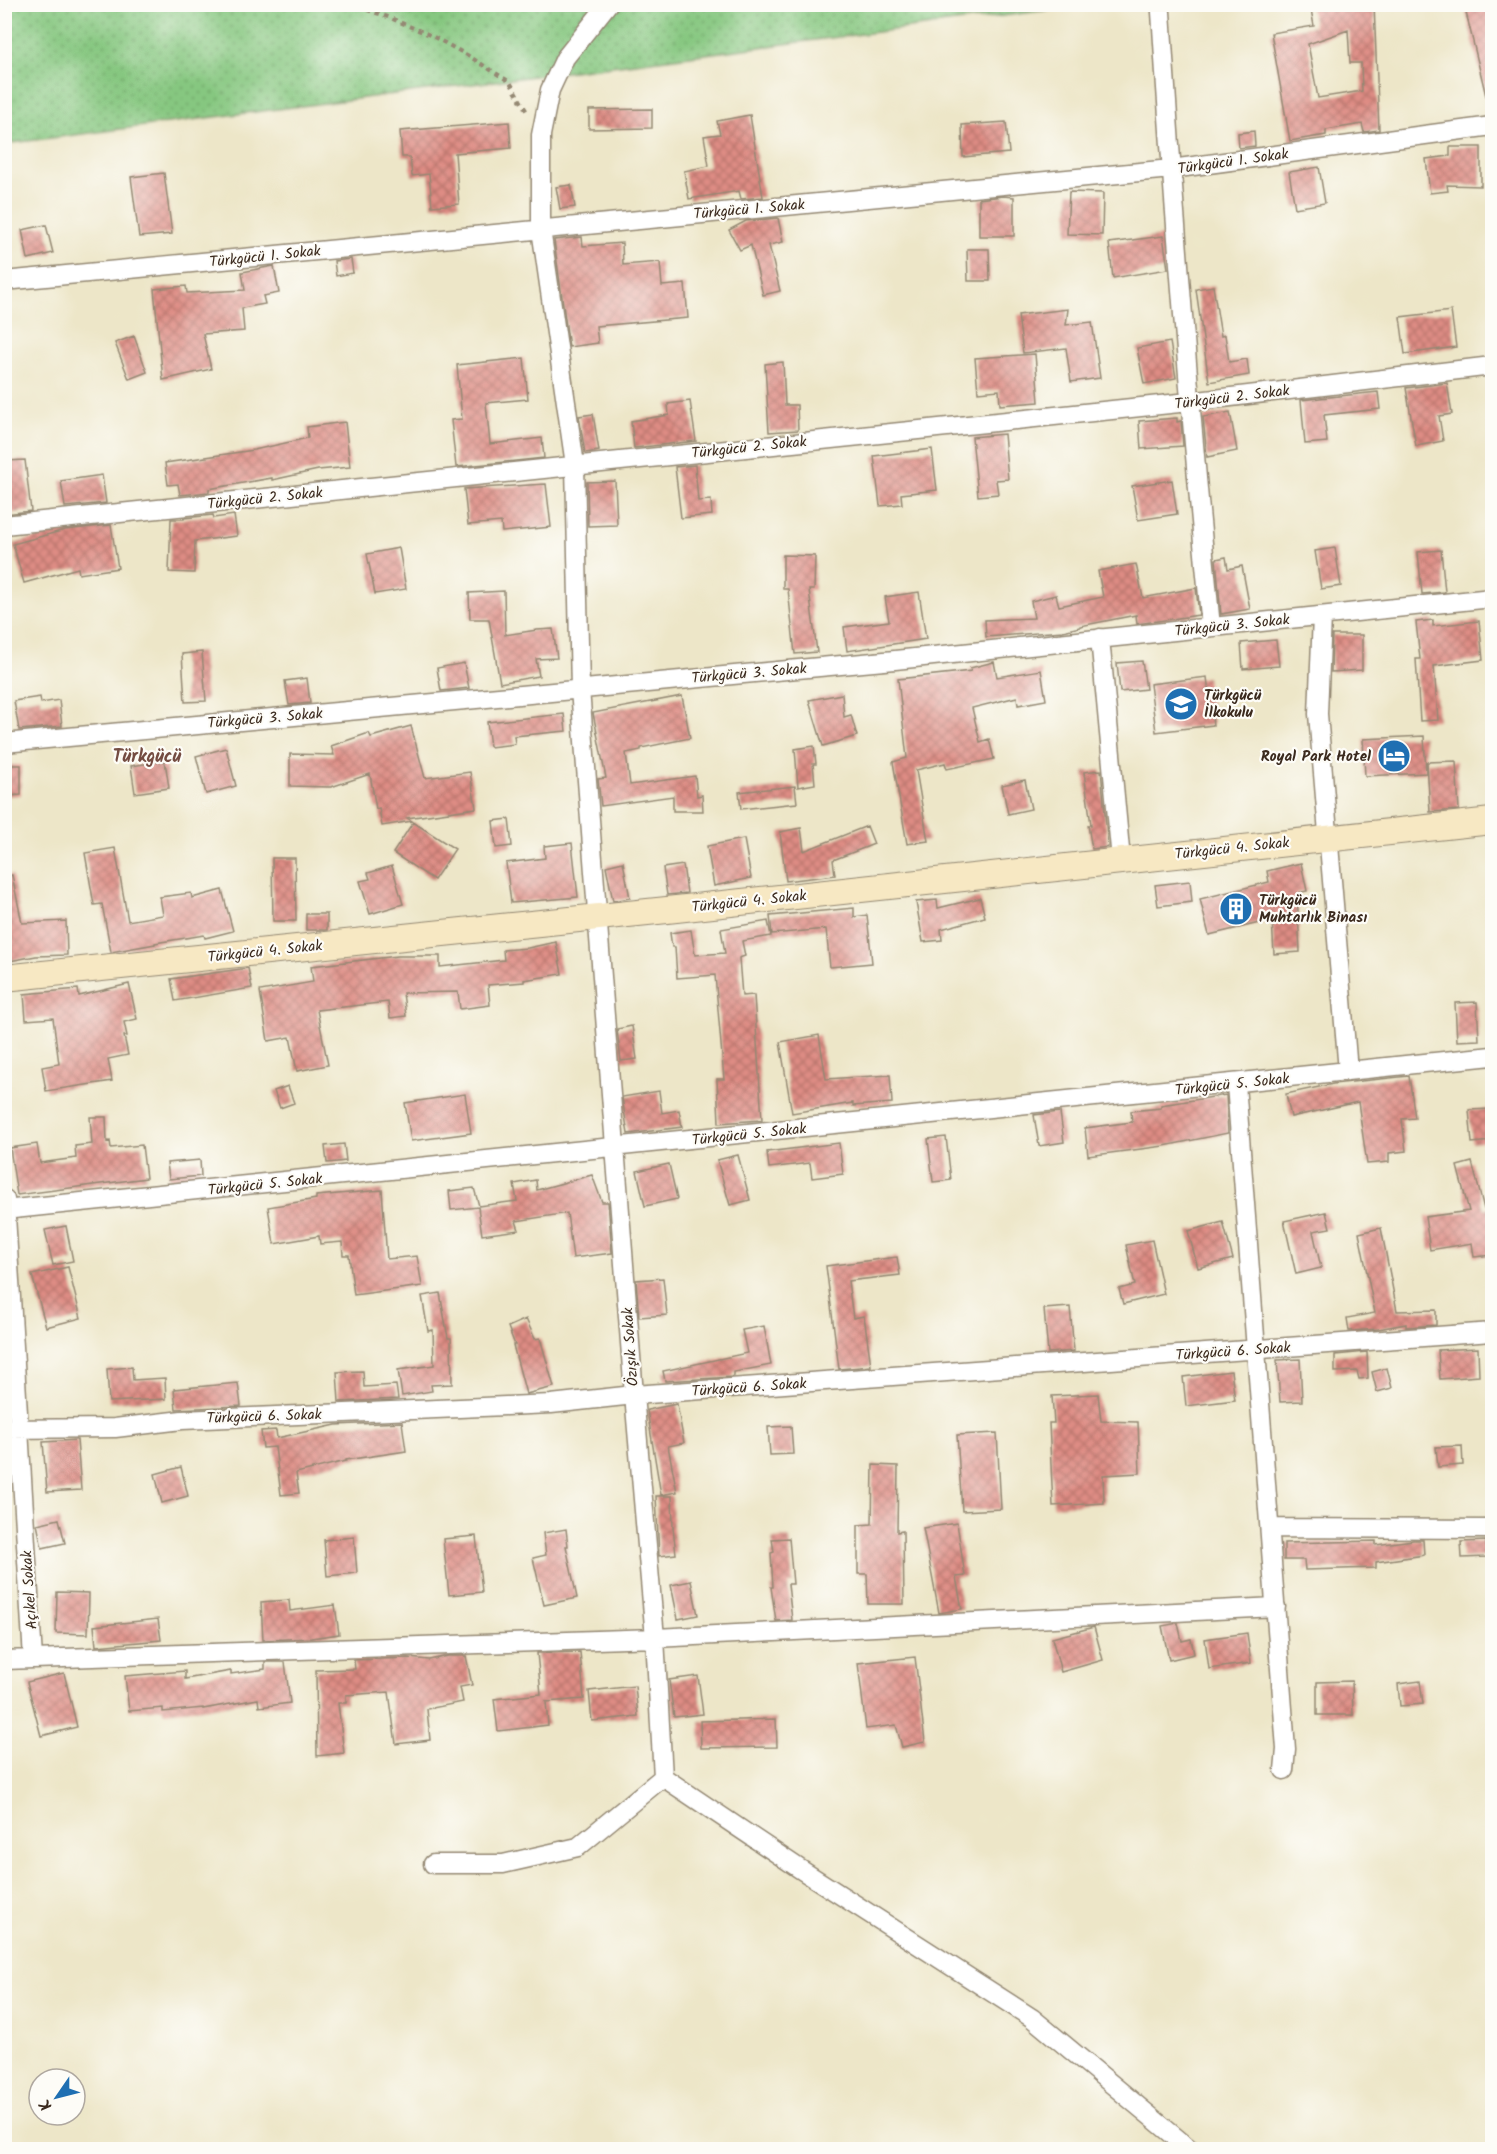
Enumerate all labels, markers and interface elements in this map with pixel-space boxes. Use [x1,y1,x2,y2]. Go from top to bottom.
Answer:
street label: Türkgücü 1. Sokak [1176,142,1291,182]
street label: Türkgücü 1. Sokak [692,193,807,227]
street label: Türkgücü 1. Sokak [208,239,323,275]
street label: Türkgücü 2. Sokak [1173,379,1292,417]
street label: Türkgücü 2. Sokak [690,430,809,466]
street label: Türkgücü 2. Sokak [206,481,325,517]
street label: Türkgücü 3. Sokak [1173,608,1292,644]
street label: Türkgücü 3. Sokak [691,657,809,691]
place label: Türkgücü İlkokulu [1204,684,1262,725]
school or university icon: Türkgücü İlkokulu [1163,686,1199,722]
street label: Türkgücü 3. Sokak [207,702,325,736]
hotel icon: Royal Park Hotel [1376,738,1412,774]
district label: Türkgücü [113,743,182,772]
place label: Royal Park Hotel [1261,745,1371,769]
street label: Türkgücü 4. Sokak [1174,831,1292,867]
street label: Türkgücü 4. Sokak [691,884,809,920]
place label: Türkgücü Muhtarlık Binası [1259,889,1367,930]
building icon: Türkgücü Muhtarlık Binası [1218,891,1254,927]
street label: Türkgücü 4. Sokak [207,934,325,970]
street label: Türkgücü 5. Sokak [1174,1067,1291,1103]
street label: Türkgücü 5. Sokak [691,1117,808,1153]
street label: Türkgücü 5. Sokak [207,1167,324,1203]
street label: Özışık Sokak [616,1306,646,1387]
street label: Türkgücü 6. Sokak [1175,1336,1292,1368]
street label: Türkgücü 6. Sokak [691,1372,808,1404]
street label: Türkgücü 6. Sokak [206,1403,323,1431]
street label: Açıkel Sokak [15,1549,45,1630]
north arrow [27,2067,87,2127]
text: K [33,2093,59,2116]

